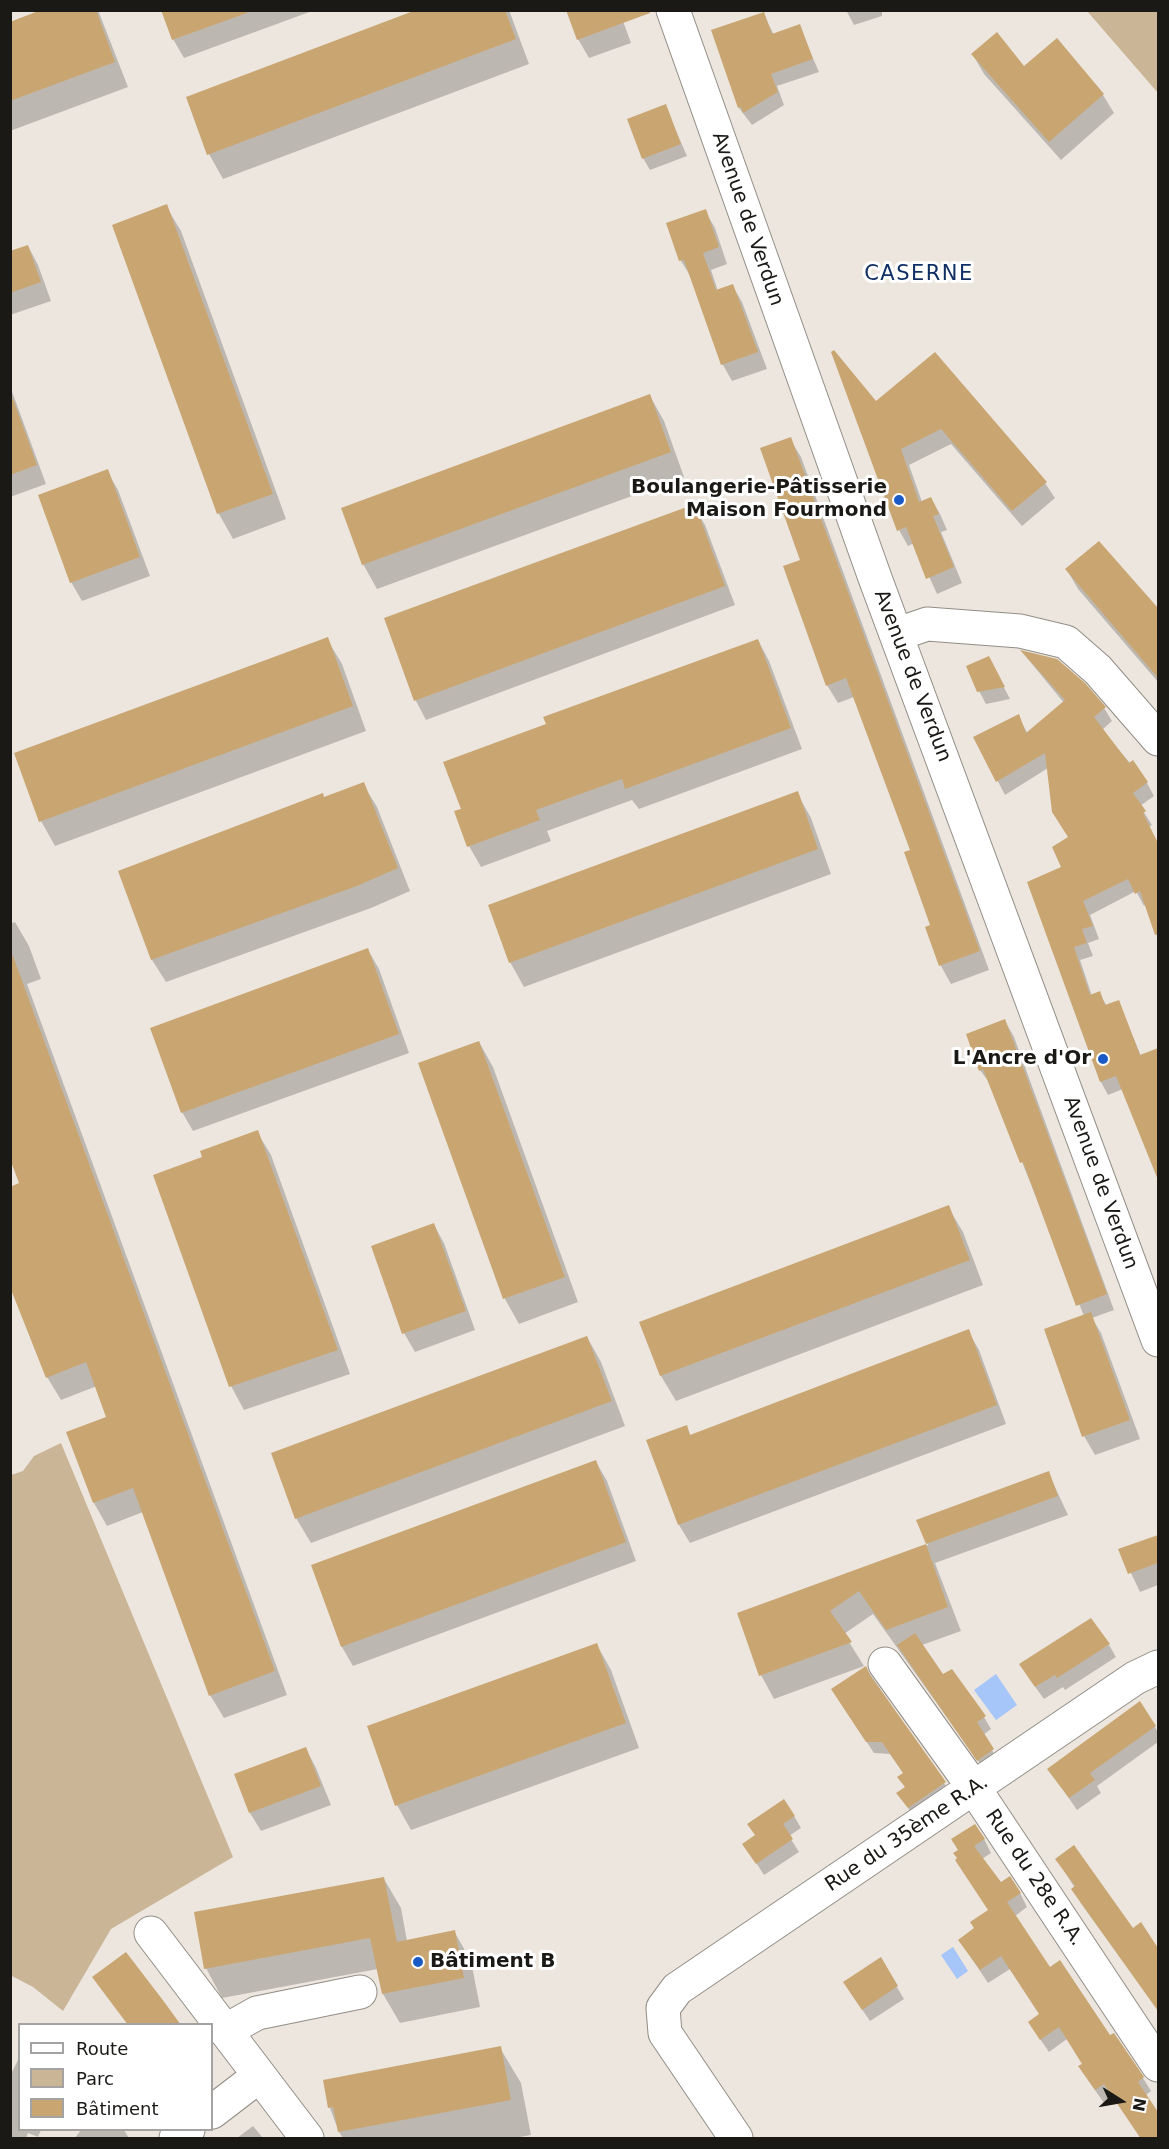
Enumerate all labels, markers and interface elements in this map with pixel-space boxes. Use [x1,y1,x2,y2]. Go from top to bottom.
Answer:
street label: Avenue de Verdun [706,129,788,309]
district label: CASERNE [864,262,974,288]
place label: Boulangerie-Pâtisserie Maison Fourmond [631,476,887,523]
marker: Boulangerie-Pâtisserie Maison Fourmond [892,493,906,507]
street label: Avenue de Verdun [868,587,956,765]
place label: L'Ancre d'Or [953,1047,1091,1071]
marker: L'Ancre d'Or [1096,1052,1110,1066]
street label: Avenue de Verdun [1058,1093,1142,1273]
street label: Rue du 35ème R.A. [821,1771,993,1897]
street label: Rue du 28e R.A. [979,1805,1089,1951]
place label: Bâtiment B [430,1950,556,1974]
marker: Bâtiment B [411,1955,425,1969]
legend [18,2023,213,2131]
text: Route [76,2038,128,2059]
text: Parc [76,2068,114,2089]
north arrow [1091,2071,1151,2131]
text: N [1129,2096,1150,2113]
text: Bâtiment [76,2098,159,2119]

